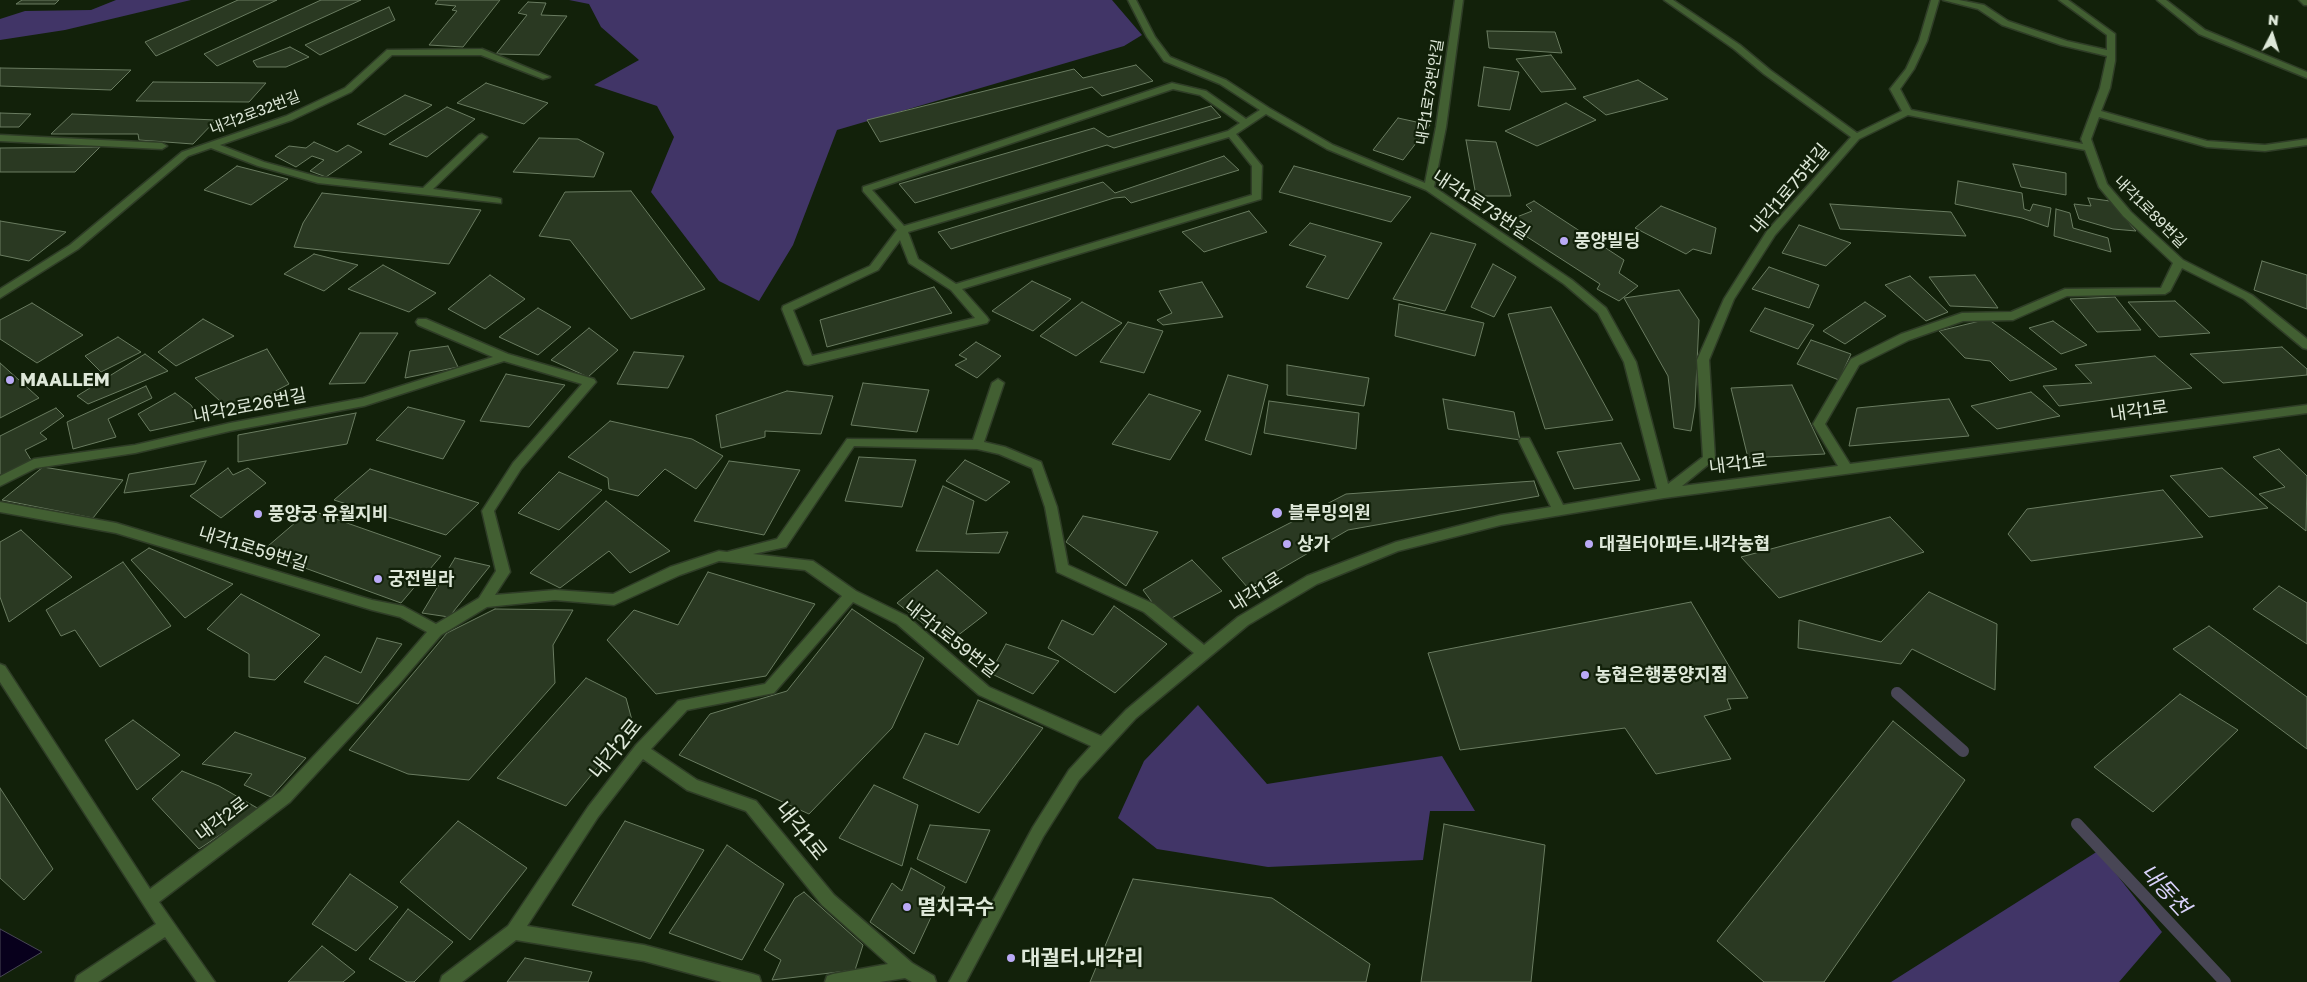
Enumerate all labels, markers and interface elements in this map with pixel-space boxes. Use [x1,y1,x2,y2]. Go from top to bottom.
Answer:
north arrow [2247,10,2297,60]
text: N [2267,11,2279,28]
street label: 내각1로73번안길 [1413,38,1447,146]
street label: 내각2로32번길 [207,88,303,138]
street label: 내각1로75번길 [1746,139,1834,239]
street label: 내각1로73번길 [1428,166,1534,244]
street label: 내각1로89번길 [2110,172,2190,252]
place label: 풍양빌딩 [1574,230,1640,252]
marker: 풍양빌딩 [1558,235,1570,247]
place label: MAALLEM [20,369,110,391]
marker: MAALLEM [4,374,16,386]
street label: 내각2로26번길 [192,384,308,428]
street label: 내각1로 [2109,396,2169,426]
street label: 내각1로 [1708,450,1768,478]
place label: 블루밍의원 [1288,502,1371,524]
place label: 풍양궁 유월지비 [268,503,388,525]
marker: 블루밍의원 [1270,506,1284,520]
marker: 풍양궁 유월지비 [252,508,264,520]
street label: 내각1로59번길 [196,522,310,576]
place label: 상가 [1297,533,1330,555]
place label: 대궐터아파트.내각농협 [1599,533,1770,555]
marker: 상가 [1281,538,1293,550]
marker: 대궐터아파트.내각농협 [1583,538,1595,550]
street label: 내각1로 [1226,567,1286,617]
place label: 궁전빌라 [388,568,454,590]
marker: 궁전빌라 [372,573,384,585]
street label: 내각1로59번길 [900,596,1002,682]
place label: 농협은행풍양지점 [1595,664,1727,686]
marker: 농협은행풍양지점 [1579,669,1591,681]
street label: 내각2로 [584,714,648,784]
street label: 내각2로 [191,792,253,846]
street label: 내각1로 [770,797,832,865]
water label: 내동천 [2135,859,2195,921]
place label: 멸치국수 [917,894,994,920]
marker: 멸치국수 [901,901,913,913]
place label: 대궐터.내각리 [1021,945,1144,971]
marker: 대궐터.내각리 [1005,952,1017,964]

